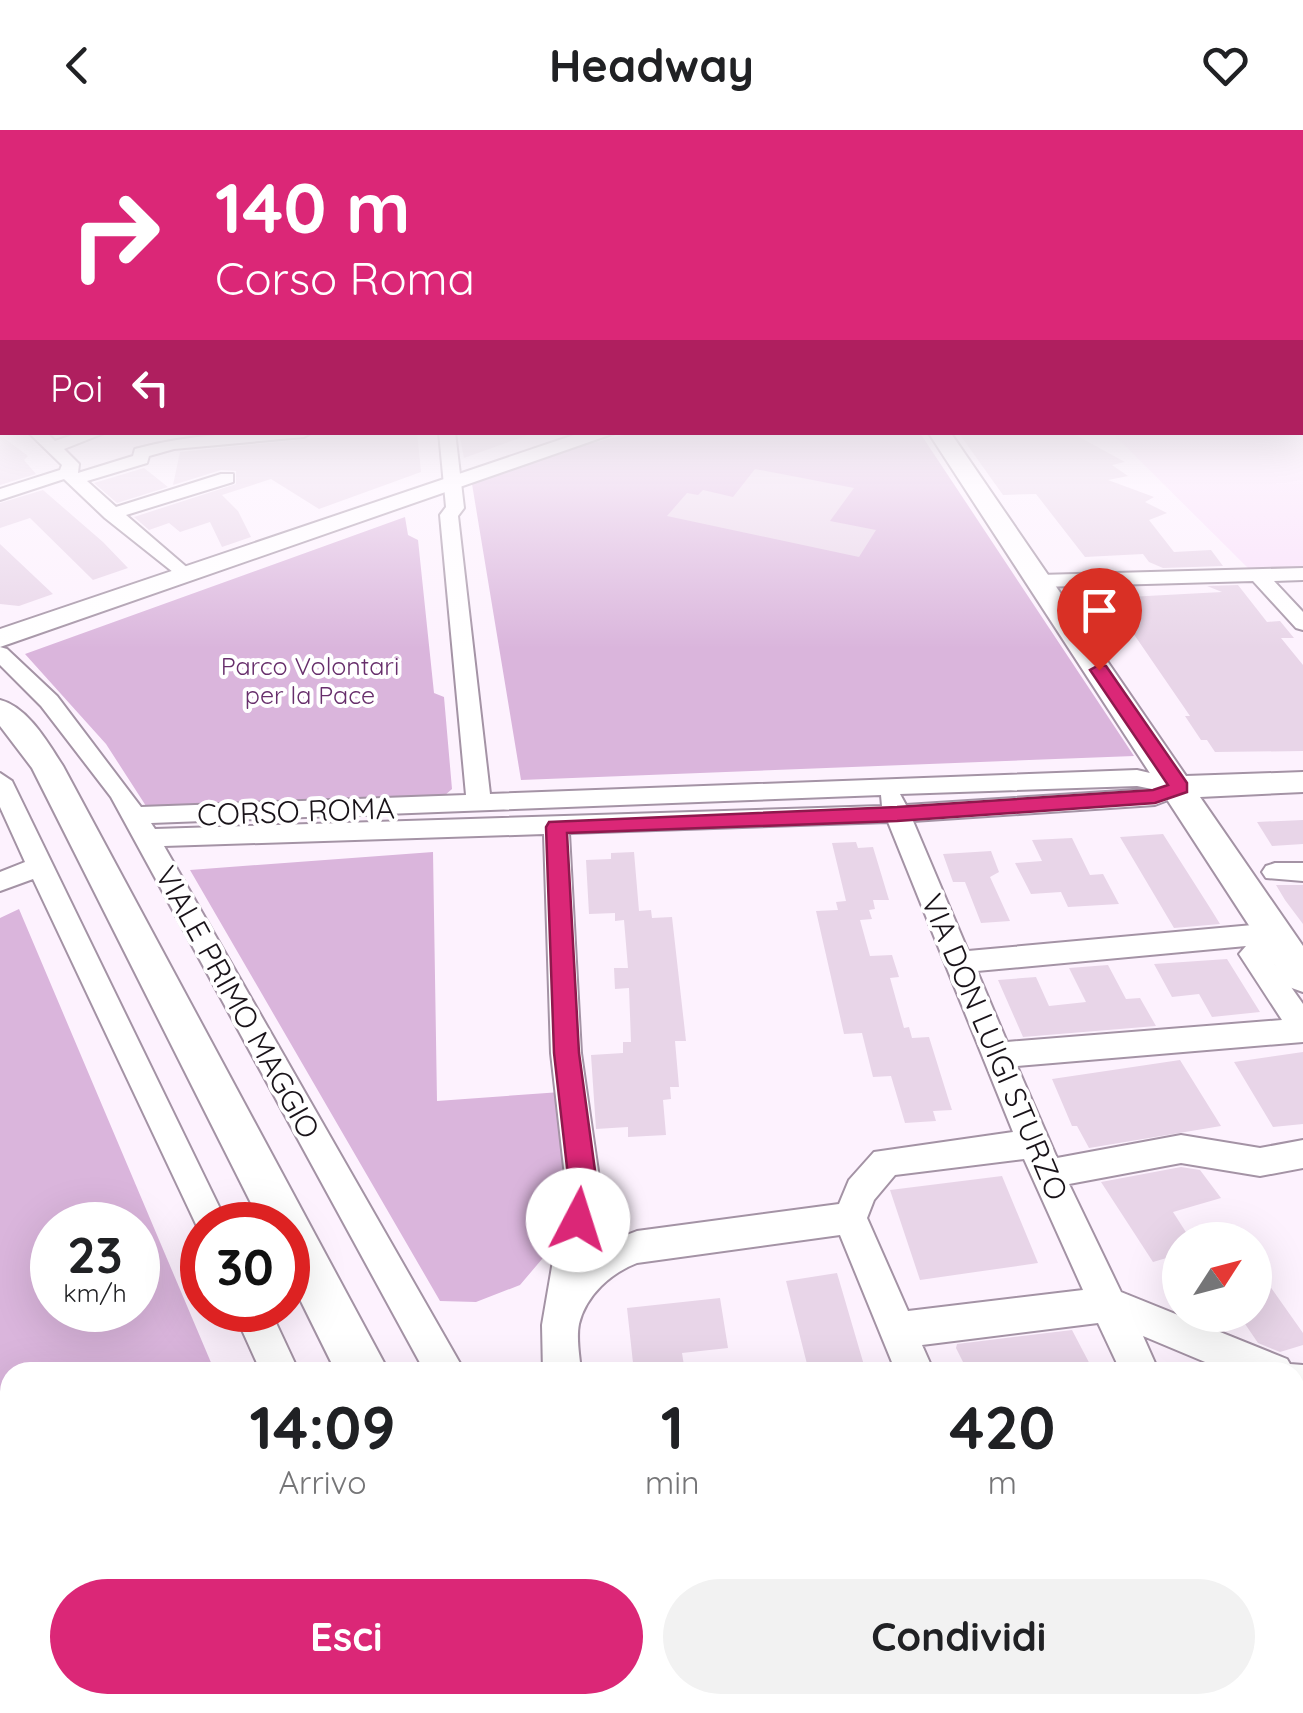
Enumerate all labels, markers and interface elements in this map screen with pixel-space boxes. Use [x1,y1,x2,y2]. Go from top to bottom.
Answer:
text: Headway [549,37,754,93]
icon: back [50,38,105,93]
icon: heart [1198,38,1253,93]
text: 140 m [215,163,411,251]
icon: right [50,170,180,300]
text: Corso Roma [215,250,475,306]
icon: left [123,360,178,415]
text: Poi [50,364,103,412]
pin [1057,568,1142,671]
icon: arrive [1072,583,1127,638]
park label: Parco Volontari per la Pace [221,650,399,710]
street label: CORSO ROMA [197,789,395,833]
street label: VIALE PRIMO MAGGIO [147,859,329,1145]
street label: VIA DON LUIGI STURZO [913,888,1077,1206]
position arrow [526,1168,630,1272]
speed limit sign: 30 [180,1202,310,1332]
north arrow [1162,1222,1272,1332]
map controls [1162,1222,1272,1332]
text: 23 [67,1223,123,1286]
text: km/h [63,1277,127,1308]
text: 14:09 [250,1389,395,1464]
text: 1 [661,1389,684,1464]
text: 420 [949,1389,1055,1464]
text: Arrivo [278,1462,367,1502]
text: min [645,1462,700,1502]
text: m [988,1462,1017,1502]
button: Esci [50,1579,643,1694]
button: Condividi [663,1579,1255,1694]

